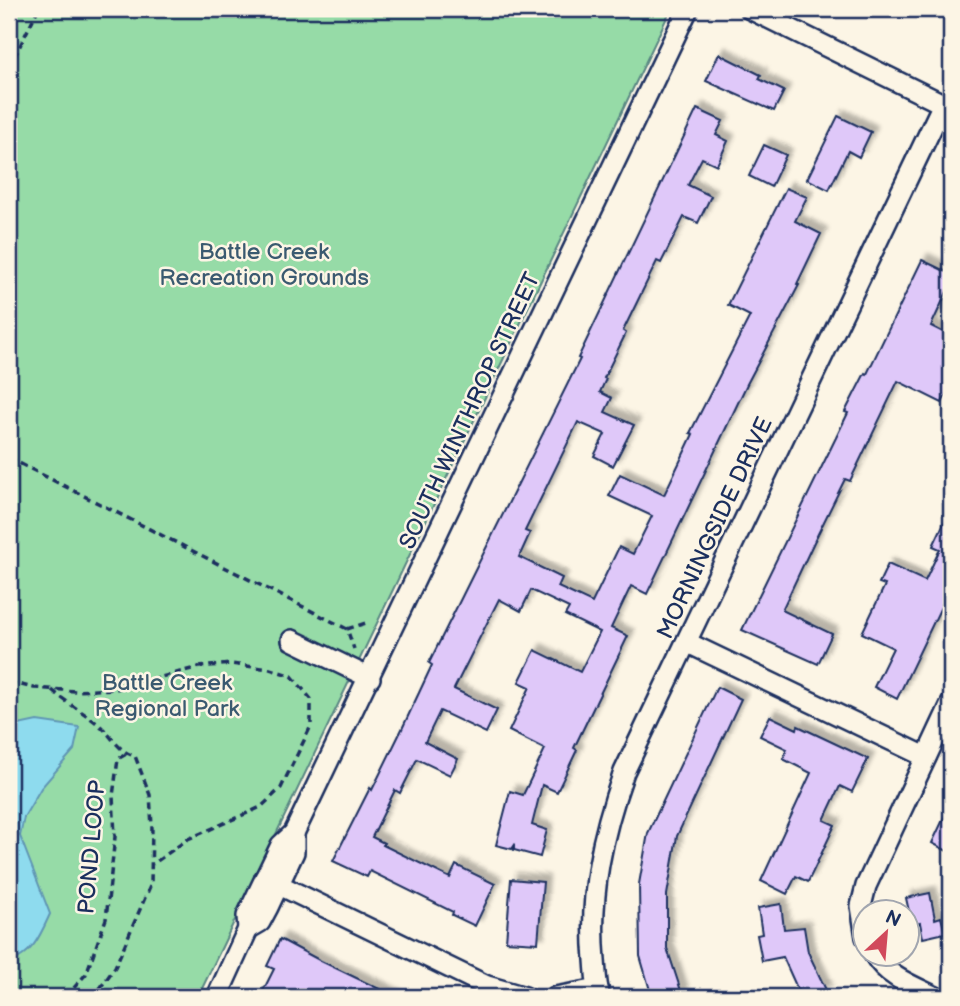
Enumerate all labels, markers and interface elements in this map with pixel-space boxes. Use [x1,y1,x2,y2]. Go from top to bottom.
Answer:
park label: Battle Creek Recreation Grounds [159,238,369,292]
street label: SOUTH WINTHROP STREET [393,268,547,554]
street label: MORNINGSIDE DRIVE [651,413,779,643]
park label: Battle Creek Regional Park [94,669,240,723]
street label: POND LOOP [72,778,112,915]
north arrow [852,898,922,968]
text: N [881,906,904,933]

